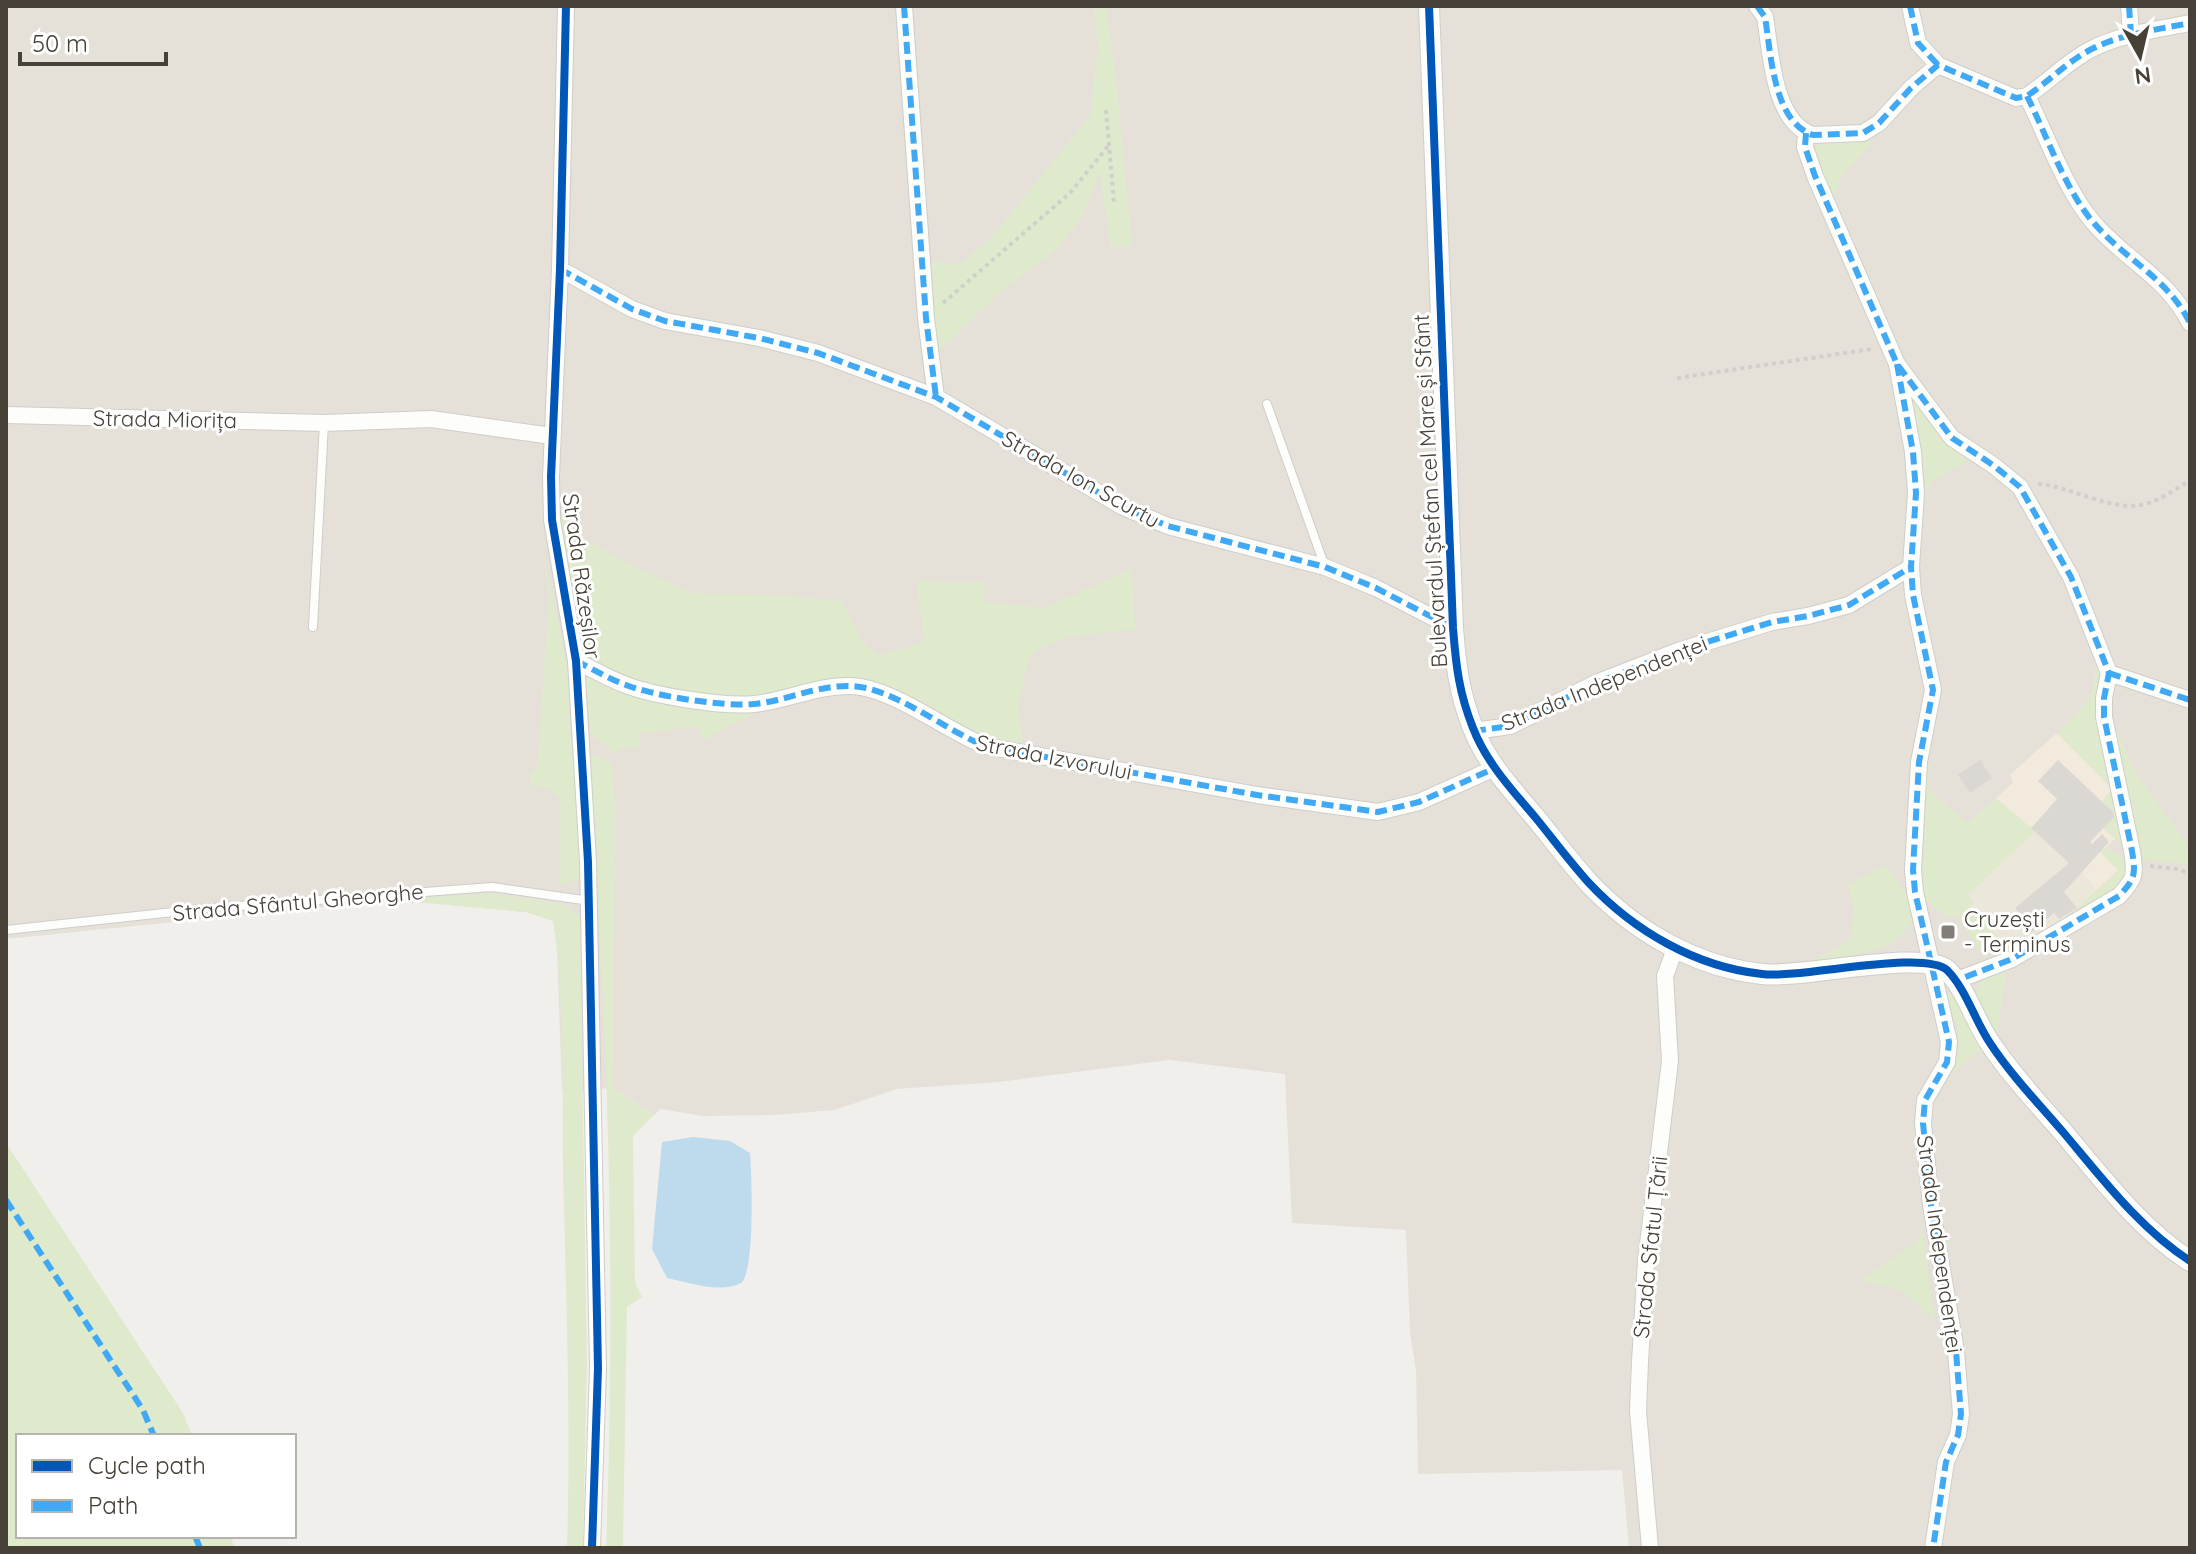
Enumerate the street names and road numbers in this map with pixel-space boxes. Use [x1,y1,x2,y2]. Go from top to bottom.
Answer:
street label: Bulevardul Ștefan cel Mare și Sfânt [1407,314,1453,668]
street label: Strada Miorița [93,404,237,434]
street label: Strada Ion Scurtu [997,424,1165,534]
street label: Strada Răzeșilor [557,492,608,661]
street label: Strada Independenței [1497,629,1711,737]
street label: Strada Izvorului [974,728,1134,786]
street label: Strada Sfântul Gheorghe [171,877,425,927]
street label: Strada Independenței [1911,1133,1969,1355]
street label: Strada Sfatul Țării [1627,1154,1673,1340]

